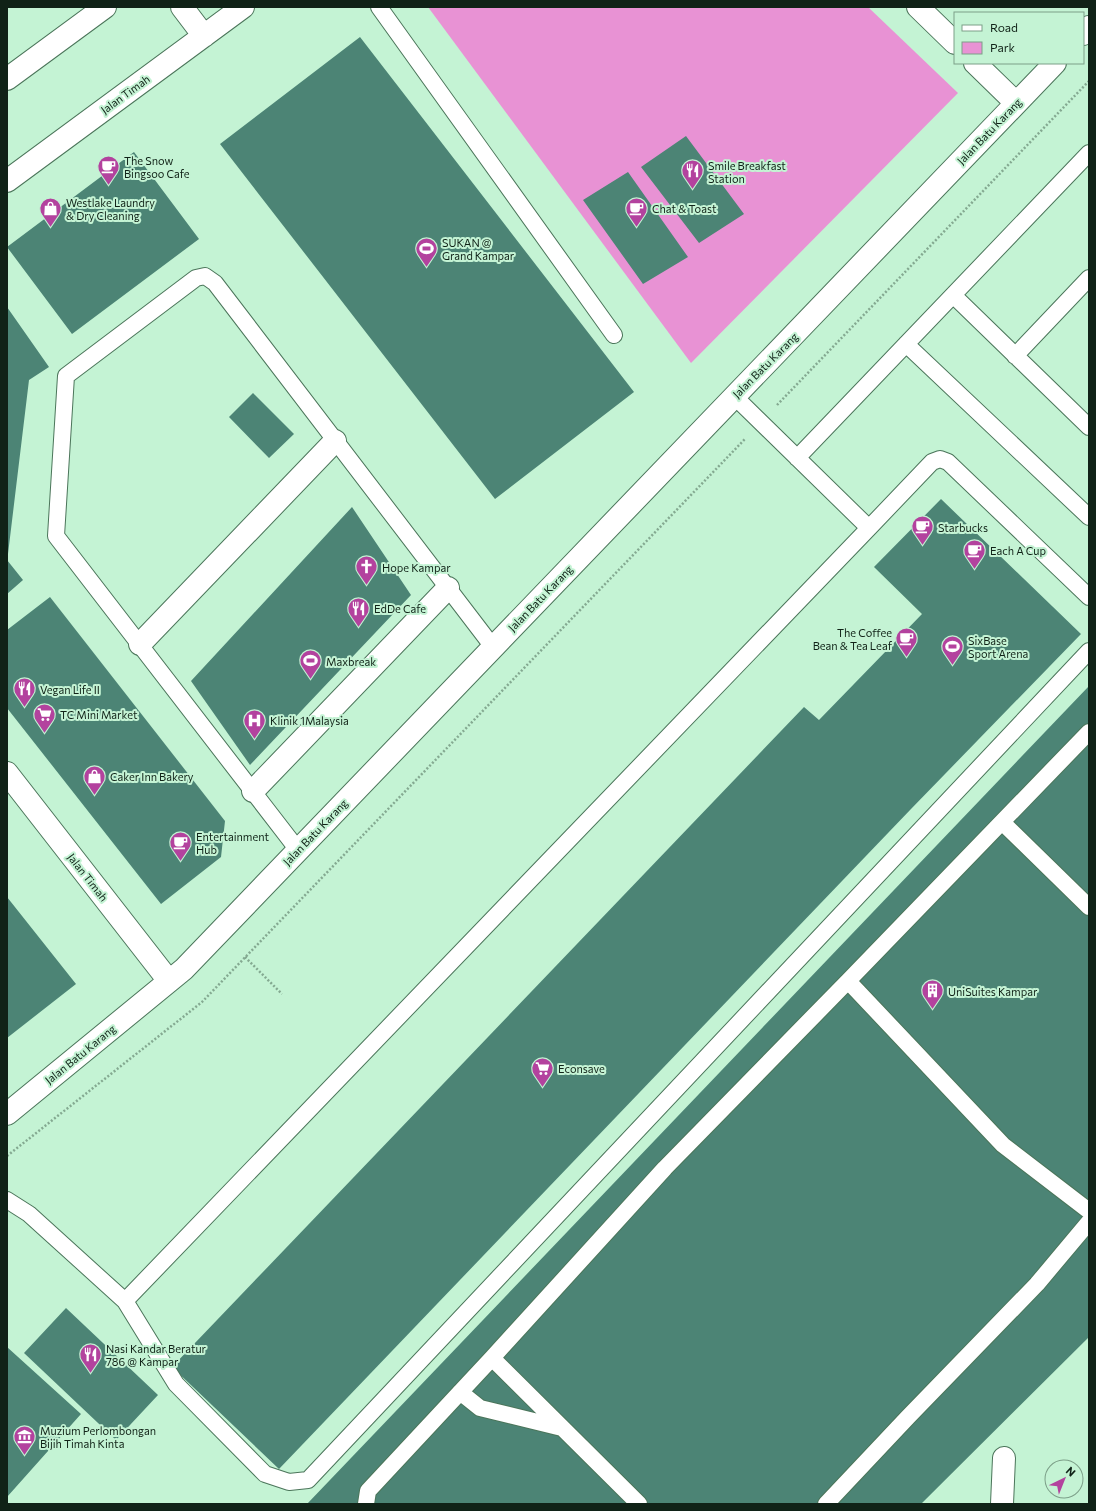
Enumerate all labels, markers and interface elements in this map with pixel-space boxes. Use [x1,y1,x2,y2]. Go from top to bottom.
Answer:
legend [954,12,1084,64]
text: Road [990,20,1018,34]
text: Park [990,40,1016,54]
street label: Jalan Timah [98,72,153,117]
street label: Jalan Batu Karang [954,95,1025,167]
cafe icon: The Snow Bingsoo Cafe [95,153,121,186]
place label: The Snow Bingsoo Cafe [124,154,190,180]
restaurant icon: Smile Breakfast Station [680,158,706,191]
place label: Smile Breakfast Station [708,159,786,185]
shop icon: Westlake Laundry & Dry Cleaning [38,195,64,228]
cafe icon: Chat & Toast [623,195,649,228]
place label: Westlake Laundry & Dry Cleaning [66,196,155,222]
place label: Chat & Toast [652,202,717,215]
sports icon: SUKAN @ Grand Kampar [414,235,440,268]
place label: SUKAN @ Grand Kampar [442,236,515,262]
street label: Jalan Batu Karang [730,330,801,401]
cafe icon: Starbucks [909,514,935,547]
place label: Starbucks [938,521,988,534]
cafe icon: Each A Cup [962,537,988,570]
place label: Each A Cup [990,544,1046,557]
church icon: Hope Kampar [354,554,380,587]
place label: Hope Kampar [382,561,451,574]
street label: Jalan Batu Karang [505,562,576,634]
restaurant icon: EdDe Cafe [345,595,371,628]
place label: EdDe Cafe [374,602,426,615]
cafe icon: The Coffee Bean & Tea Leaf [894,625,920,658]
place label: The Coffee Bean & Tea Leaf [813,626,893,652]
sports icon: SixBase Sport Arena [940,633,966,666]
place label: SixBase Sport Arena [968,634,1028,660]
sports icon: Maxbreak [298,648,324,681]
place label: Maxbreak [326,655,376,668]
restaurant icon: Vegan Life II [12,676,38,709]
place label: Vegan Life II [40,683,100,696]
supermarket icon: TC Mini Market [31,701,57,734]
hospital icon: Klinik 1Malaysia [241,707,267,740]
place label: TC Mini Market [60,708,138,721]
place label: Klinik 1Malaysia [270,714,349,727]
shop icon: Caker Inn Bakery [82,763,108,796]
place label: Caker Inn Bakery [110,770,194,783]
street label: Jalan Batu Karang [280,796,351,868]
cafe icon: Entertainment Hub [168,829,194,862]
place label: Entertainment Hub [196,830,270,856]
street label: Jalan Timah [64,850,111,904]
building icon: UniSuites Kampar [920,978,946,1011]
place label: UniSuites Kampar [948,985,1038,998]
street label: Jalan Batu Karang [42,1022,119,1087]
supermarket icon: Econsave [529,1055,555,1088]
place label: Econsave [558,1062,605,1075]
restaurant icon: Nasi Kandar Beratur 786 @ Kampar [78,1341,104,1374]
place label: Nasi Kandar Beratur 786 @ Kampar [106,1342,207,1368]
museum icon: Muzium Perlombongan Bijih Timah Kinta [12,1423,38,1456]
place label: Muzium Perlombongan Bijih Timah Kinta [40,1424,156,1450]
north arrow [1044,1459,1084,1499]
text: N [1064,1464,1079,1479]

